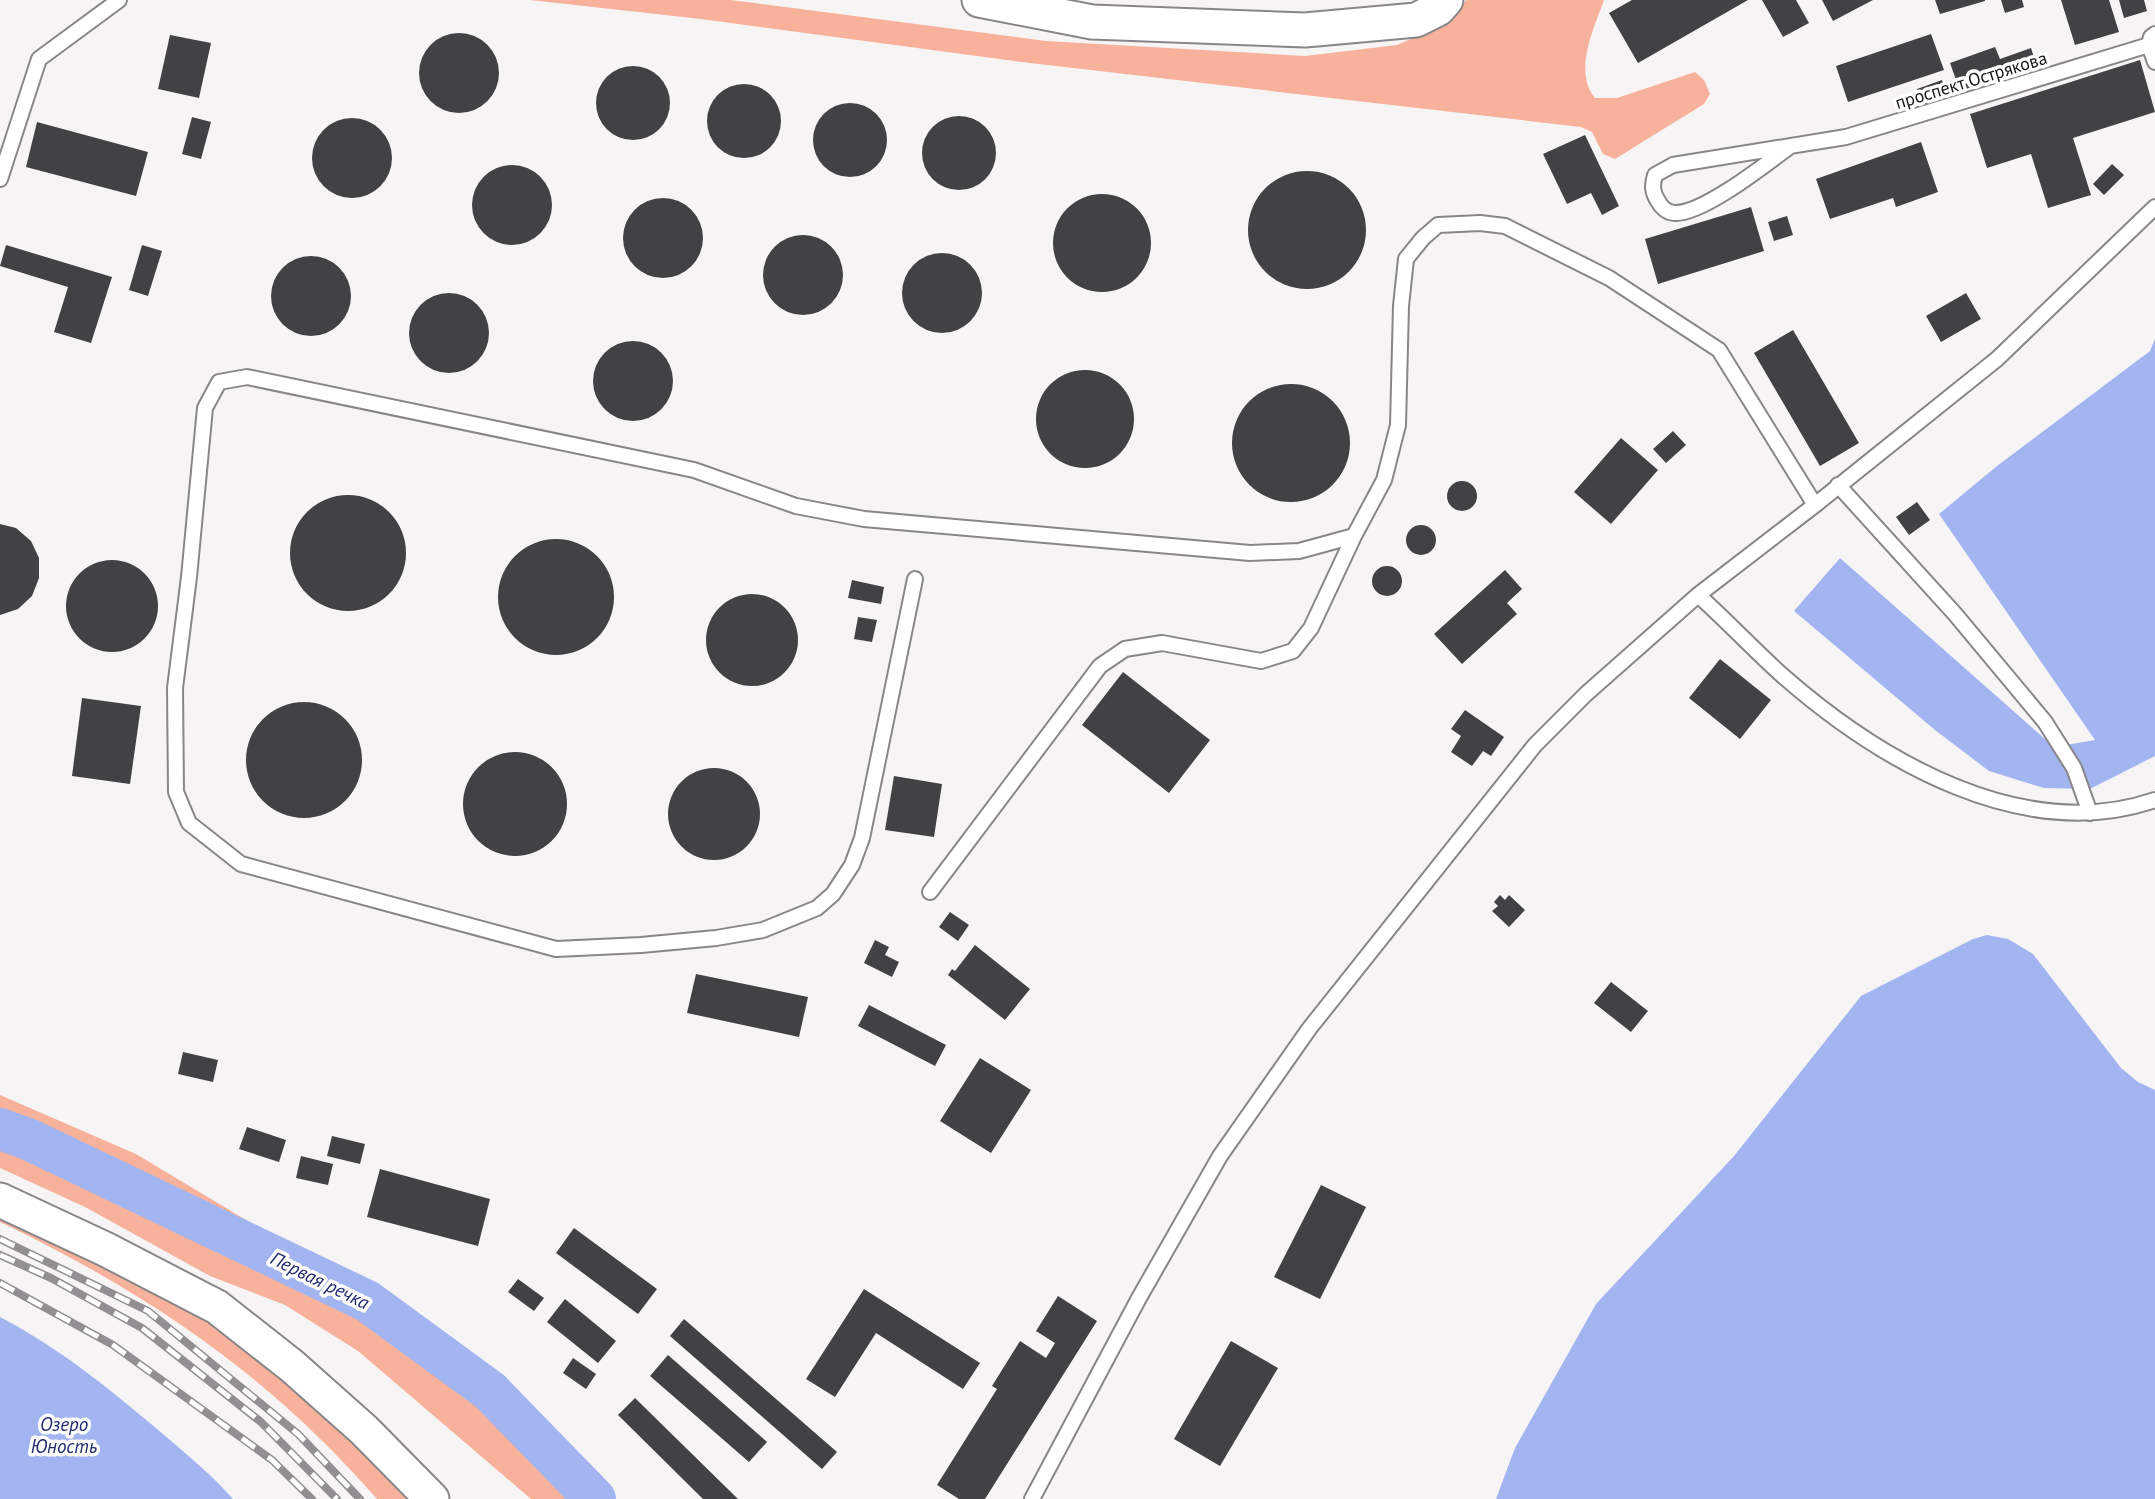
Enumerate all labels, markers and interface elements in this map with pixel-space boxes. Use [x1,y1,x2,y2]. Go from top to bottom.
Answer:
street label: проспект Острякова [1892,46,2050,114]
water label: Первая речка [267,1246,374,1315]
water label: Озеро Юность [31,1412,97,1458]

